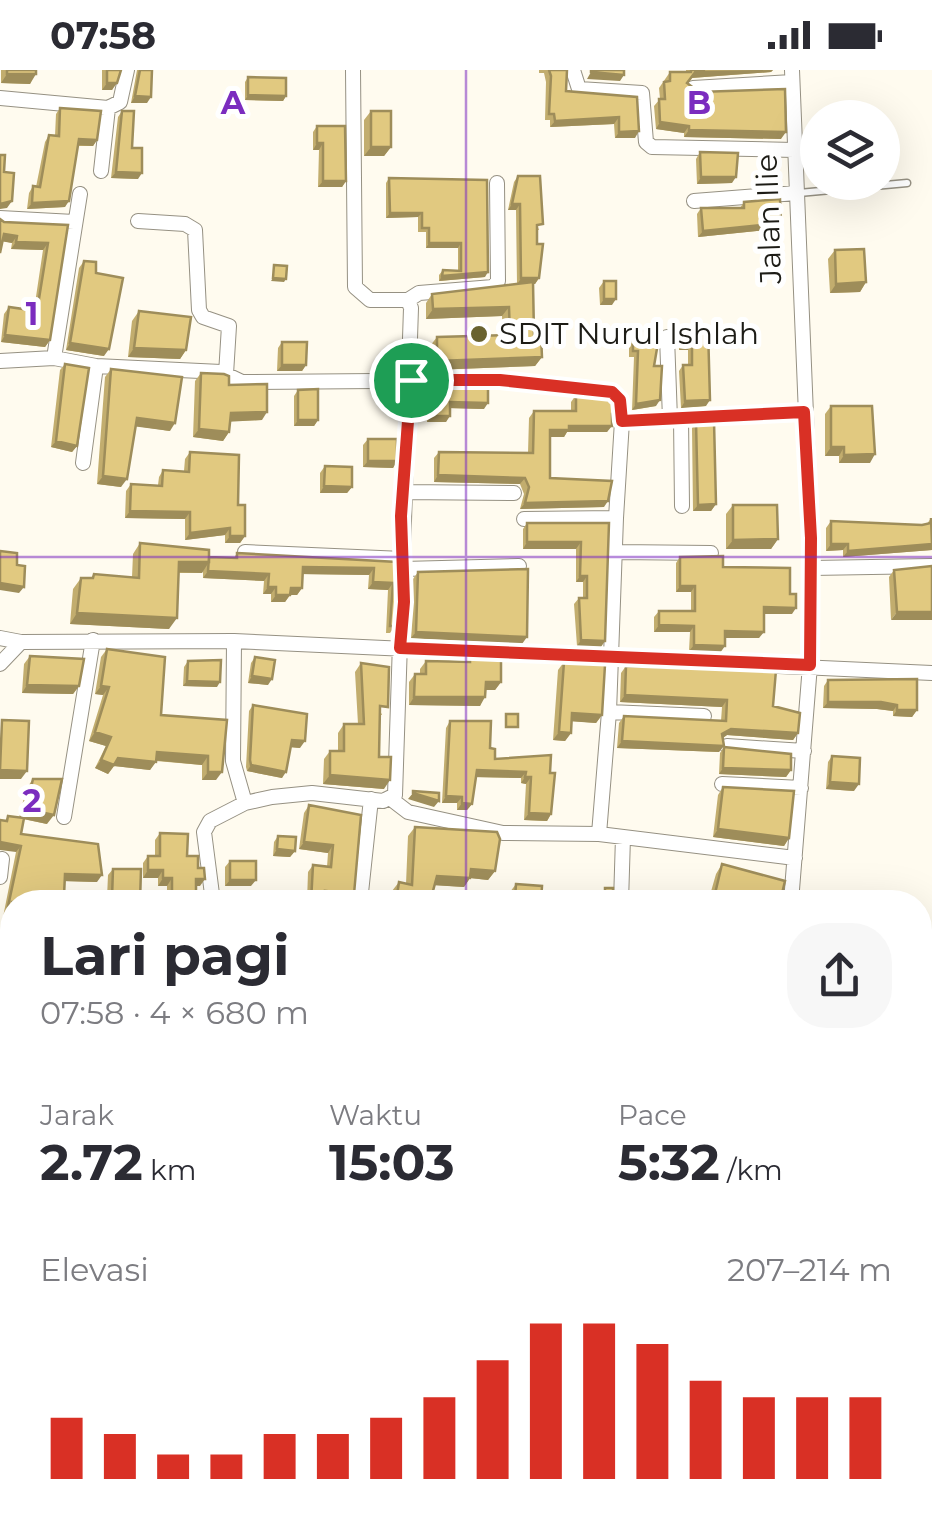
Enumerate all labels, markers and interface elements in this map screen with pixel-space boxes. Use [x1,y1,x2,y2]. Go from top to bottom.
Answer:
text: 07:58 [50,12,156,59]
text: A [220,83,246,122]
text: B [687,83,711,122]
map controls [800,100,900,200]
button: layers [800,100,900,200]
street label: Jalan Ilie [748,153,789,286]
text: 1 [26,294,38,333]
place label: SDIT Nurul Ishlah [499,315,759,352]
marker: SDIT Nurul Ishlah [468,323,490,345]
pin [369,338,454,423]
icon: arrive [384,353,439,408]
text: 2 [23,781,41,820]
text: Lari pagi [40,922,290,989]
button: share [787,923,892,1028]
text: 07:58 · 4 × 680 m [40,993,309,1032]
text: Jarak [40,1098,114,1132]
text: Waktu [329,1098,422,1132]
text: Pace [618,1098,687,1132]
text: 2.72 [40,1132,143,1193]
text: 15:03 [329,1132,455,1193]
text: 5:32 [618,1132,720,1193]
text: km [143,1153,196,1187]
text: /km [720,1153,783,1187]
text: Elevasi [40,1250,149,1289]
text: 207–214 m [727,1250,892,1289]

